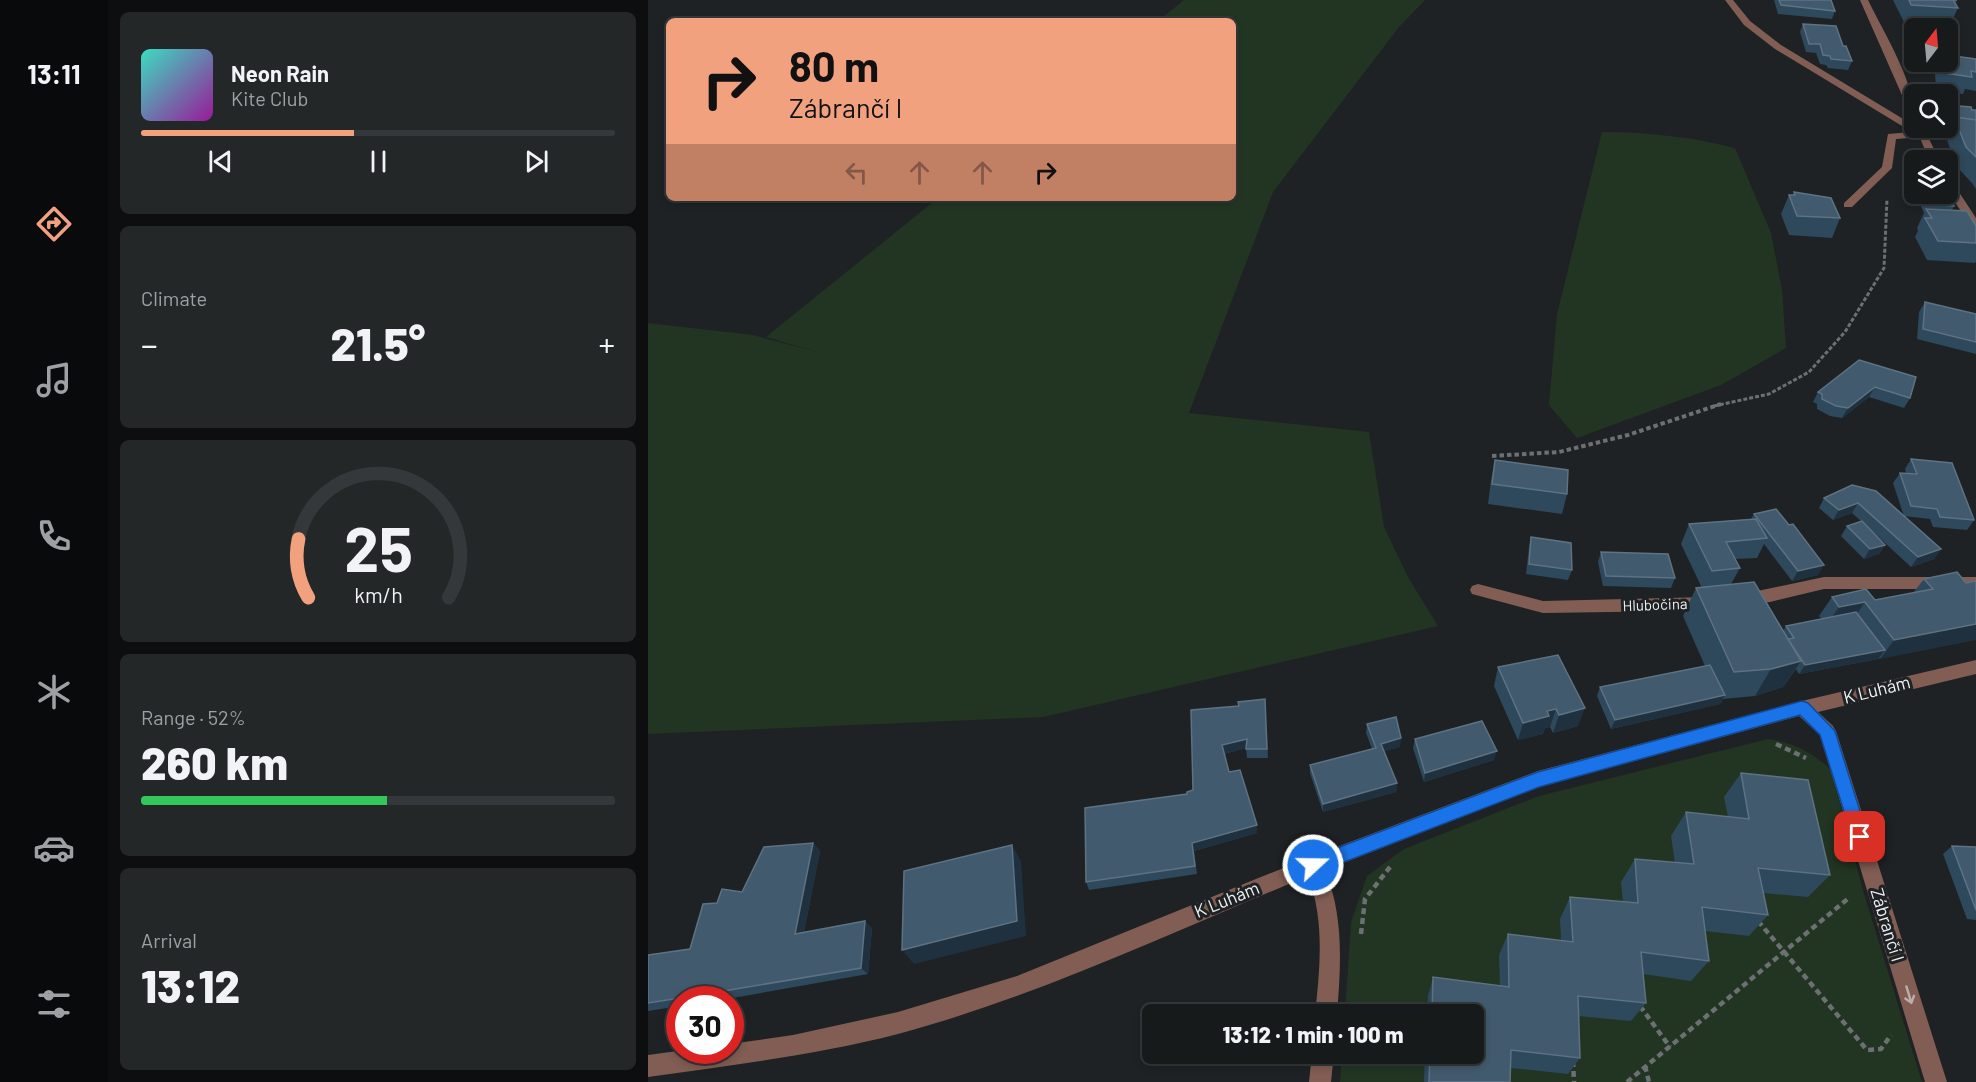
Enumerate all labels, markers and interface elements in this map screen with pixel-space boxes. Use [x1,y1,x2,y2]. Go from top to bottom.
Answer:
north arrow [1904,18,1958,72]
map controls [1904,18,1958,204]
text: 80 m [789,40,879,90]
icon: right [690,42,768,120]
text: 13:11 [27,57,81,89]
text: Neon Rain [231,60,329,86]
button: search [1904,84,1958,138]
text: Kite Club [231,86,308,110]
text: Zábrančí I [789,91,902,123]
icon: previous [204,145,237,178]
icon: pause [362,145,395,178]
icon: next [520,145,553,178]
button: layers [1904,150,1958,204]
icon: left [840,156,873,189]
icon: ahead [903,156,936,189]
icon: ahead [966,156,999,189]
icon: right [1029,156,1062,189]
icon: directions [33,203,75,245]
text: Climate [141,286,207,310]
text: 21.5° [331,316,425,370]
text: − [141,324,158,364]
text: + [599,324,615,364]
icon: music [33,359,75,401]
text: 25 [344,510,412,584]
icon: phone [33,515,75,557]
text: km/h [354,582,402,607]
street label: Hlubočina [1622,594,1688,614]
street label: K Luhám [1841,670,1913,708]
icon: climate [33,671,75,713]
text: Range · 52% [141,705,246,729]
text: 260 km [141,735,288,789]
pin [1834,811,1885,862]
icon: arrive [1843,820,1876,853]
icon: car [33,827,75,869]
position arrow [1281,833,1345,897]
street label: K Luhám [1191,876,1262,922]
street label: Zábrančí I [1866,885,1910,964]
text: Arrival [141,928,197,952]
text: 13:12 [141,958,240,1012]
icon: filters [33,983,75,1025]
one-way arrow [1904,985,1915,1004]
speed limit sign: 30 [666,986,744,1064]
text: 13:12 · 1 min · 100 m [1223,1021,1403,1047]

